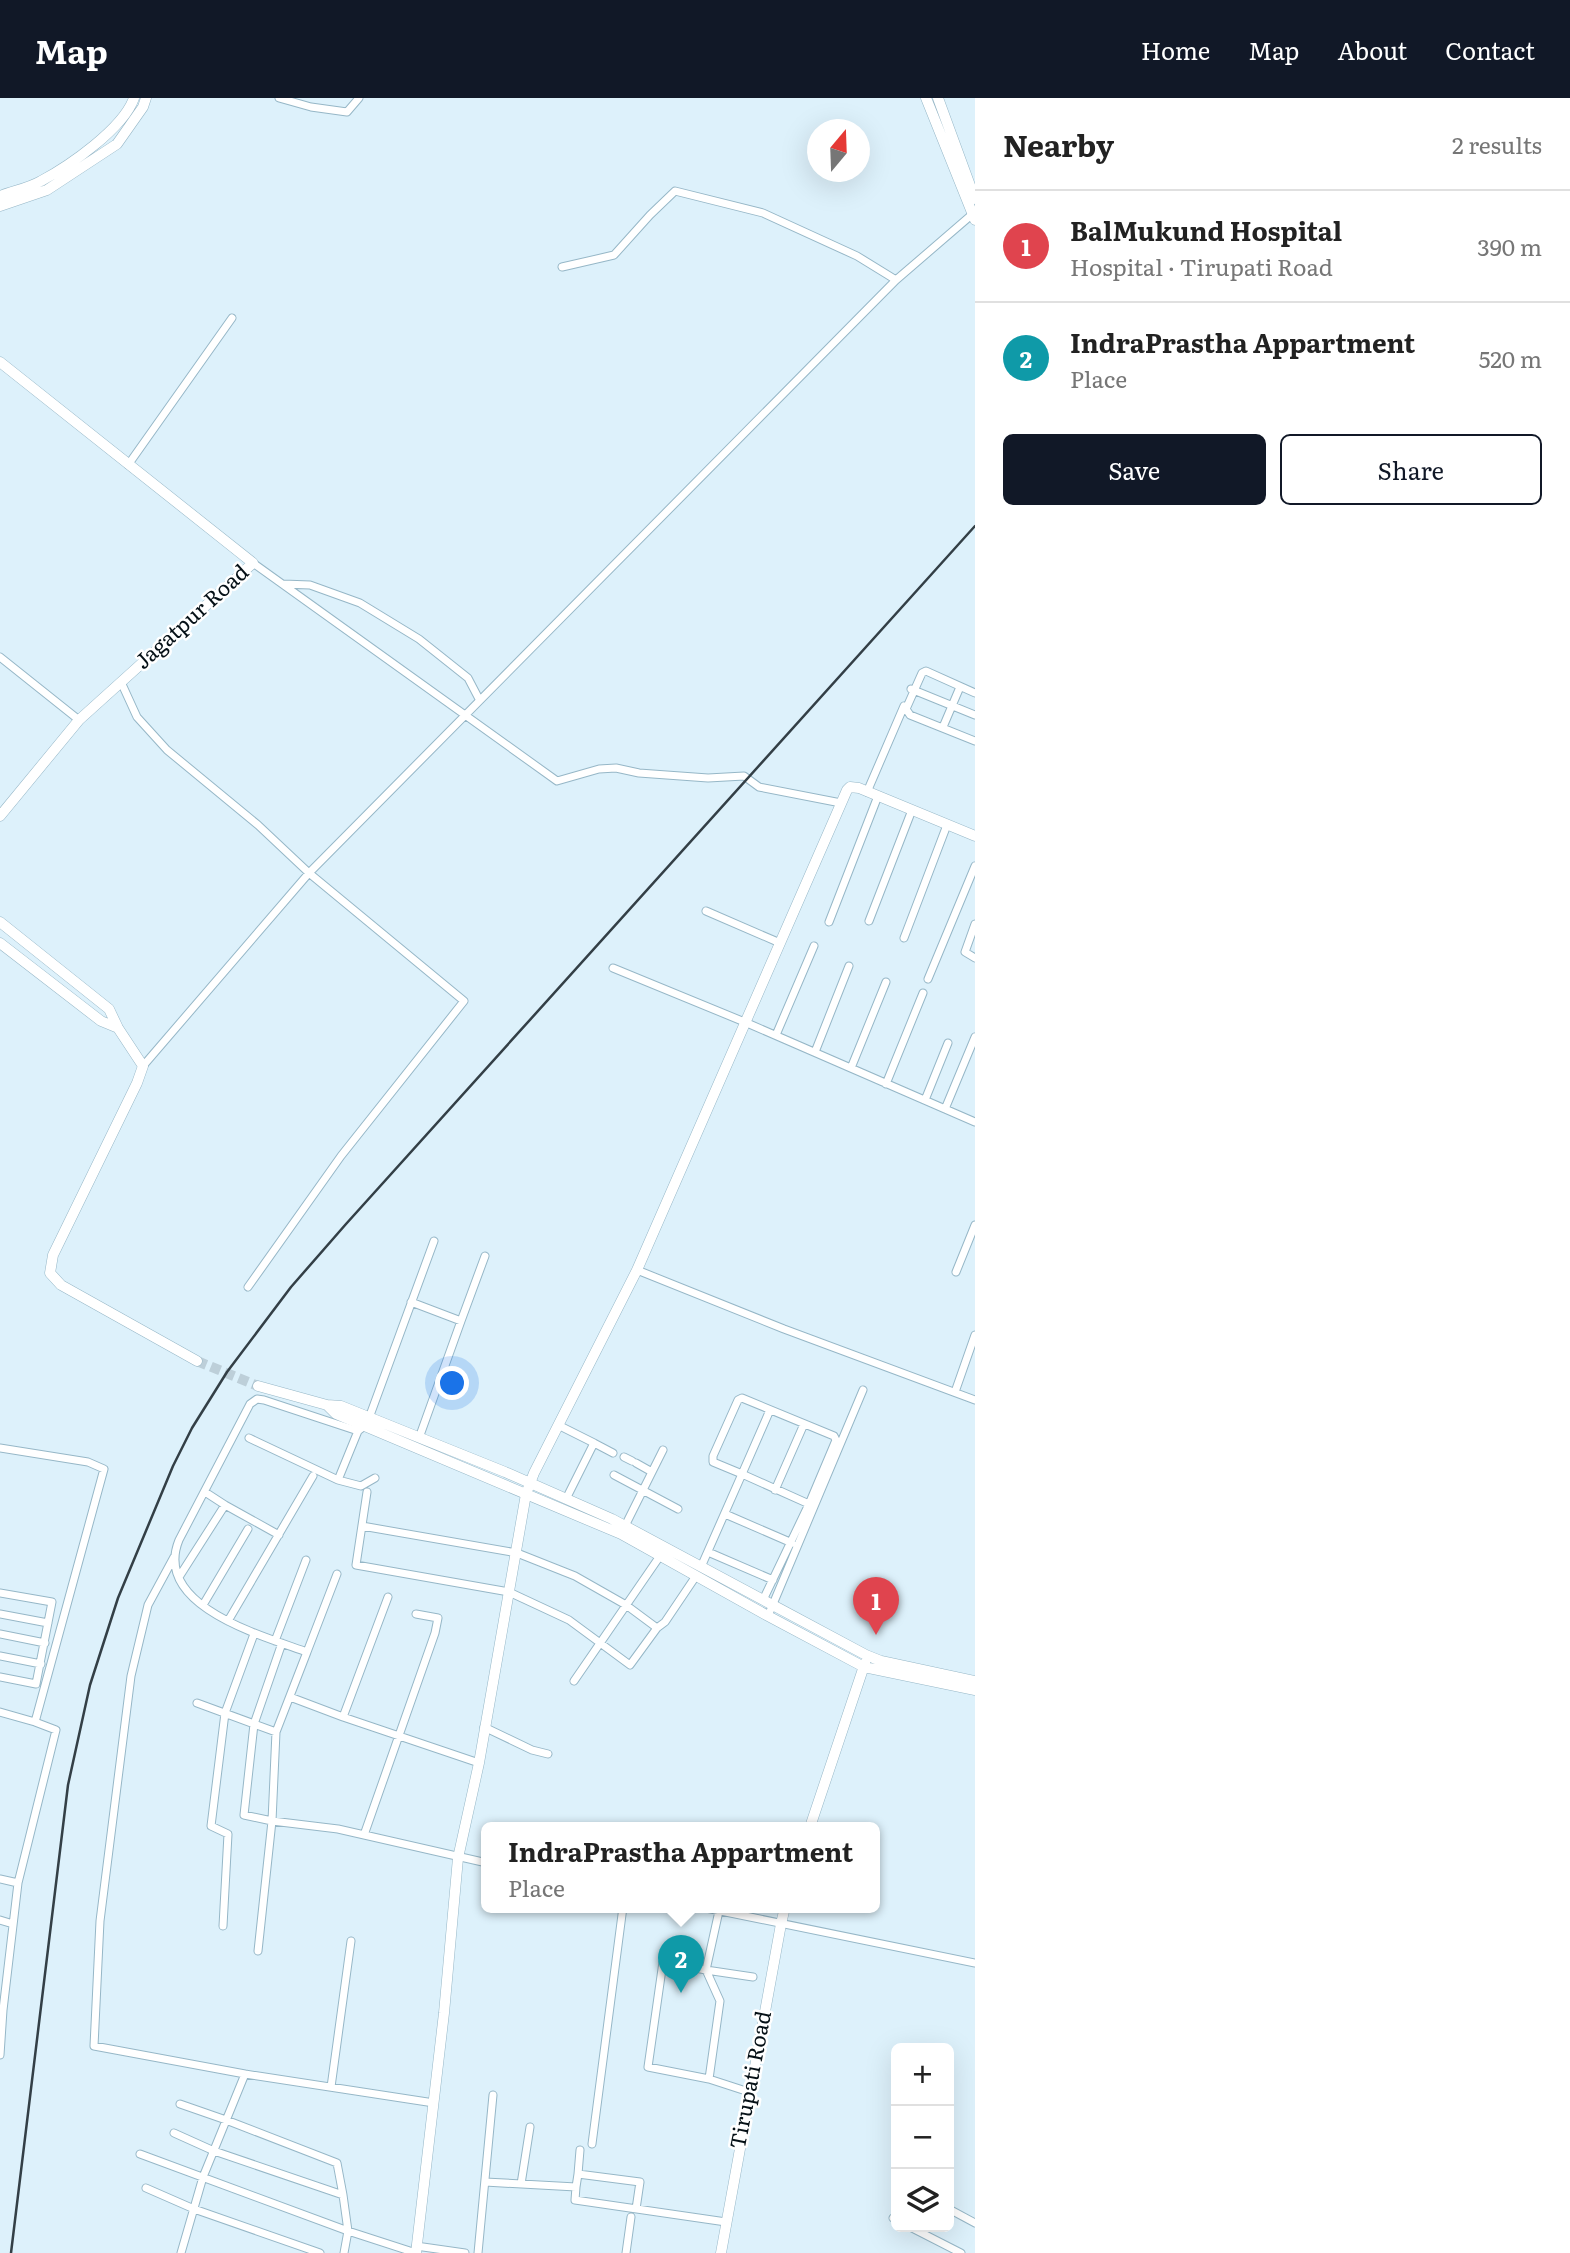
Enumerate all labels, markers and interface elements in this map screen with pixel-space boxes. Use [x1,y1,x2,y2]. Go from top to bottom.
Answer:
text: Map [35,25,108,74]
text: Home [1141,32,1210,67]
text: Map [1248,32,1299,67]
text: About [1337,32,1407,67]
text: Contact [1445,32,1535,67]
north arrow [807,119,870,182]
text: Nearby [1003,122,1114,166]
text: 2 results [1452,127,1542,161]
text: BalMukund Hospital [1070,210,1342,249]
text: 1 [1021,229,1031,263]
text: 390 m [1477,229,1542,263]
text: Hospital · Tirupati Road [1070,249,1333,283]
text: IndraPrastha Appartment [1070,322,1415,361]
text: 2 [1020,341,1032,375]
text: 520 m [1479,341,1542,375]
text: Place [1070,361,1127,395]
button: Save [1003,434,1266,505]
button: Share [1280,434,1542,505]
street label: Jagatpur Road [127,555,254,675]
your location [435,1366,469,1400]
pin: 1 [853,1577,899,1635]
popup [481,1822,880,1913]
text: IndraPrastha Appartment [508,1831,853,1870]
text: Place [508,1870,565,1904]
pin: 2 [658,1935,704,1993]
street label: Tirupati Road [720,2008,777,2151]
map controls [891,2043,954,2232]
button: + [891,2043,954,2106]
button: − [891,2106,954,2169]
button: layers [891,2169,954,2232]

